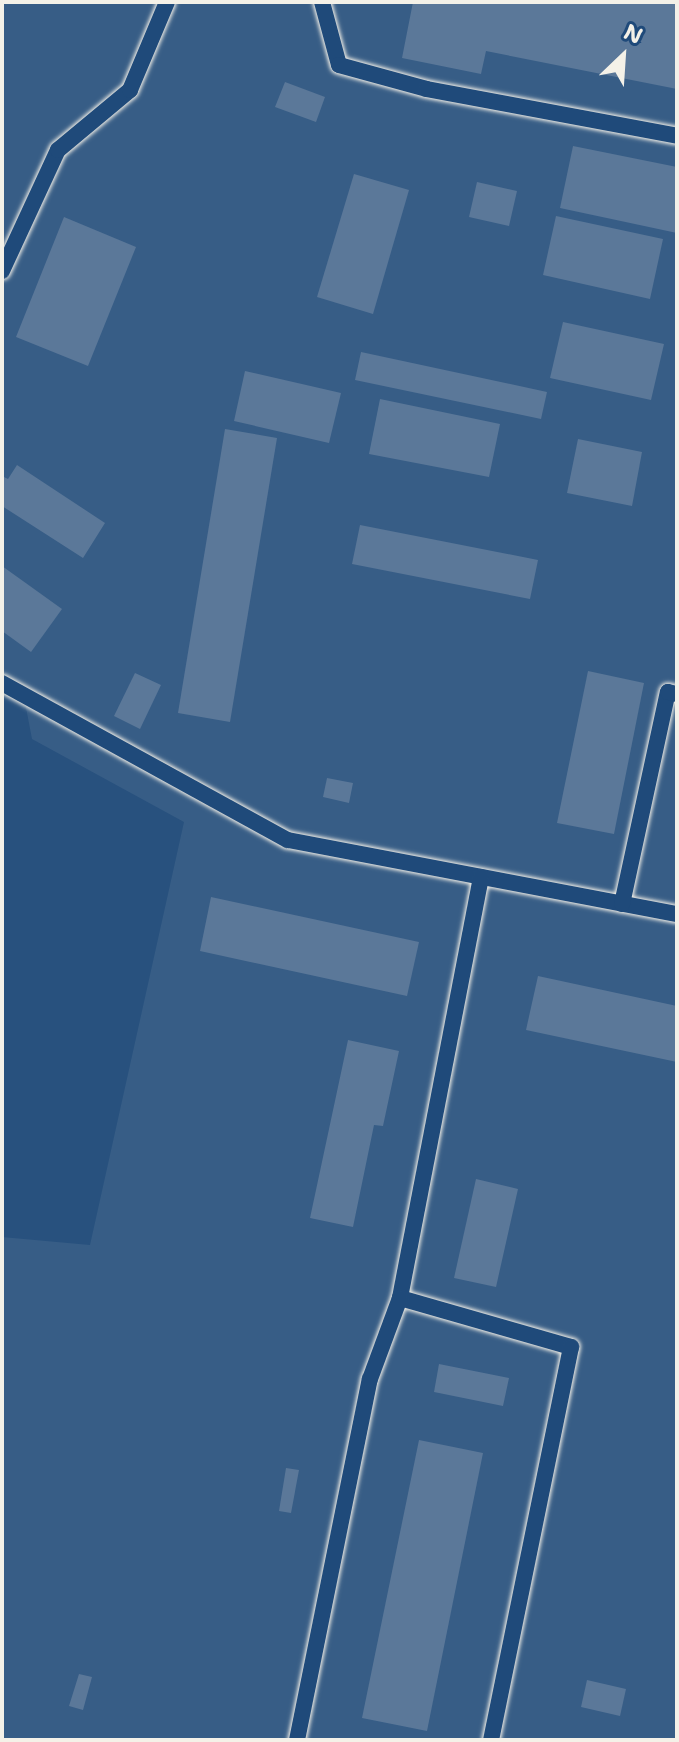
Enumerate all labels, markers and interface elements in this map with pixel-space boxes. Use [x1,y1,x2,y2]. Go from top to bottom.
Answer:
north arrow [583,16,663,96]
text: N [619,17,647,51]

